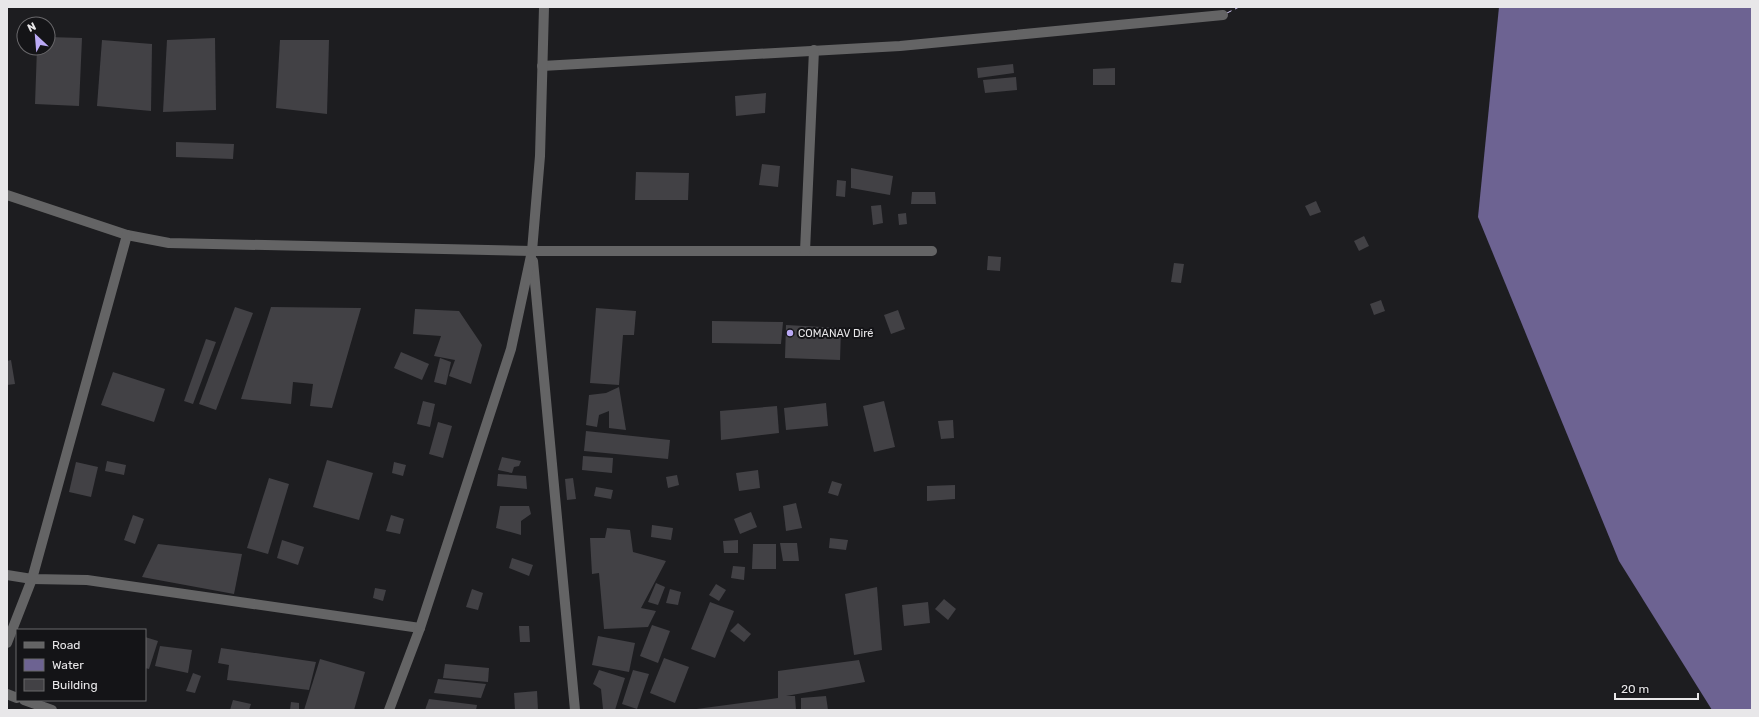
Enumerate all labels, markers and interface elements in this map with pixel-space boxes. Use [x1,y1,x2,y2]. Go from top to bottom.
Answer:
north arrow [16,16,56,56]
text: N [25,20,38,35]
place label: COMANAV Diré [798,327,873,340]
marker: COMANAV Diré [785,328,795,338]
legend [16,629,146,701]
text: Road [52,638,80,652]
text: Water [52,658,84,672]
scale bar [1615,675,1698,701]
text: Building [52,678,98,692]
text: 20 m [1621,682,1649,696]

